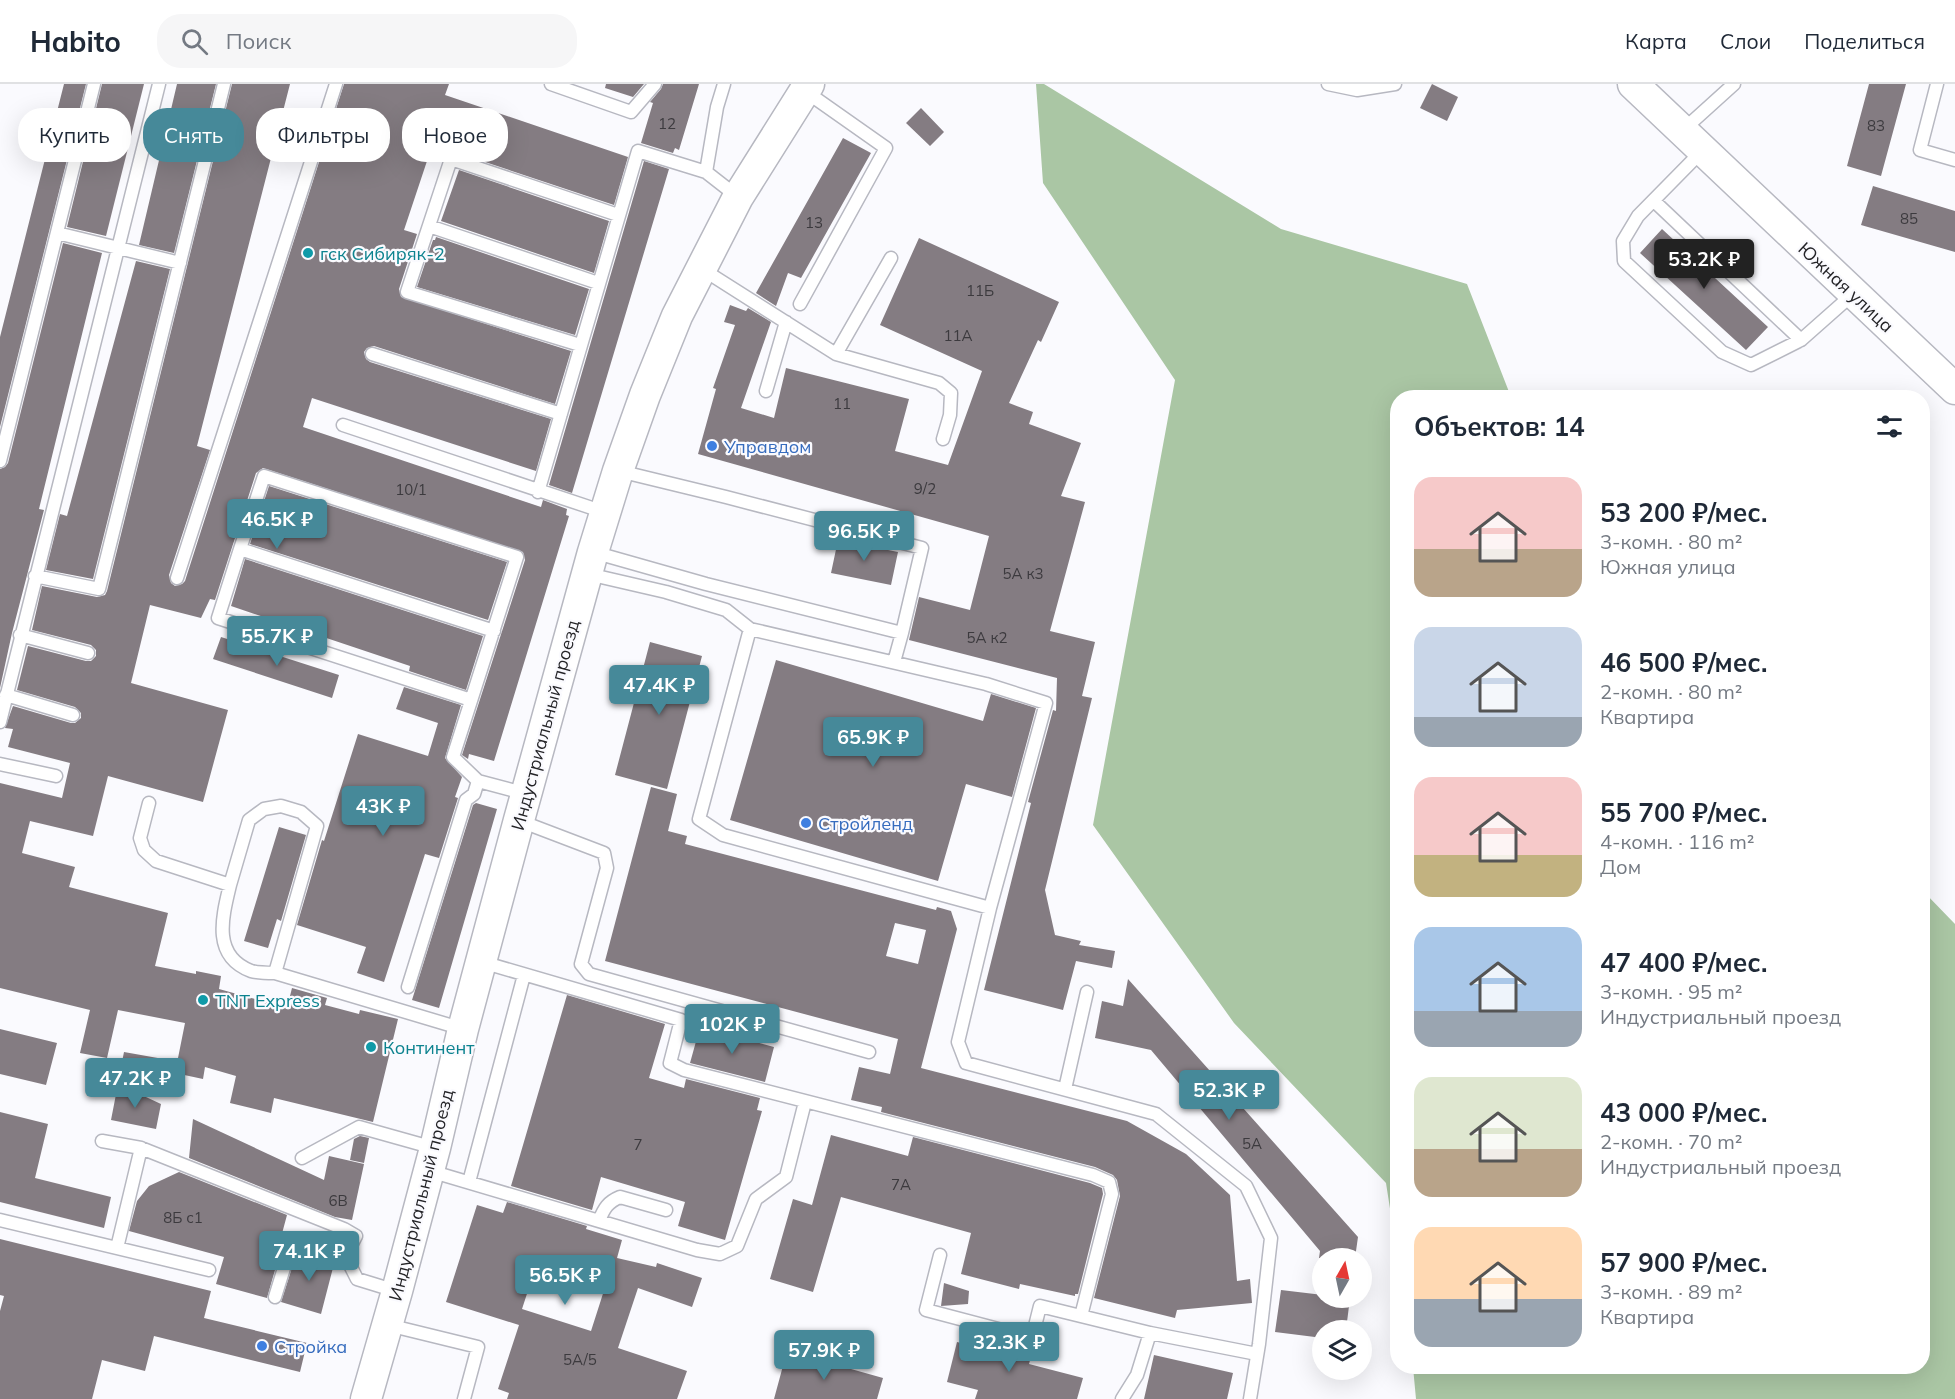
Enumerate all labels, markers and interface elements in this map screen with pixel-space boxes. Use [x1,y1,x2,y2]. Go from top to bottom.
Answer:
search box [157,14,577,68]
text: Habito [30,24,121,59]
icon: search [178,25,211,58]
text: Поиск [226,27,291,55]
text: Карта [1625,28,1687,54]
text: Слои [1720,28,1771,54]
text: Поделиться [1804,28,1925,54]
chip: Купить [18,108,131,162]
chip: Снять [143,108,244,162]
chip: Фильтры [256,108,390,162]
chip: Новое [402,108,508,162]
house number: 12 [658,114,676,133]
house number: 83 [1867,116,1885,135]
house number: 85 [1900,209,1918,228]
house number: 13 [805,213,823,232]
street label: Южная улица [1794,237,1898,337]
pin: 53.2K ₽ [1649,239,1759,290]
place label: гск Сибиряк-2 [320,242,445,265]
marker: гск Сибиряк-2 [301,246,315,260]
text: 53.2K ₽ [1668,246,1740,271]
house number: 11Б [966,281,994,300]
house number: 11А [943,326,973,345]
house number: 11 [833,394,851,413]
text: Объектов: 14 [1414,410,1585,443]
icon: filters [1873,410,1906,443]
place label: Управдом [723,435,811,458]
marker: Управдом [705,439,719,453]
house number: 9/2 [914,479,936,498]
house number: 10/1 [395,480,427,499]
text: 53 200 ₽/мес. [1600,496,1767,529]
pin: 46.5K ₽ [222,499,332,550]
icon: home [1462,501,1534,573]
text: 46.5K ₽ [241,506,313,531]
pin: 96.5K ₽ [809,511,919,562]
text: 96.5K ₽ [828,518,900,543]
text: 3-комн. · 80 m² [1600,529,1742,554]
text: Южная улица [1600,554,1736,579]
house number: 5А к3 [1002,564,1044,583]
pin: 55.7K ₽ [222,616,332,667]
street label: Индустриальный проезд [506,617,584,833]
text: 55.7K ₽ [241,623,313,648]
house number: 5А к2 [966,628,1008,647]
text: 46 500 ₽/мес. [1600,646,1767,679]
icon: home [1462,651,1534,723]
pin: 47.4K ₽ [604,665,714,716]
text: 47.4K ₽ [623,672,695,697]
text: 2-комн. · 80 m² [1600,679,1742,704]
text: Квартира [1600,704,1694,729]
pin: 65.9K ₽ [818,717,928,768]
text: 65.9K ₽ [837,724,909,749]
pin: 43K ₽ [341,786,425,837]
text: 43K ₽ [356,793,410,818]
text: 55 700 ₽/мес. [1600,796,1767,829]
icon: home [1462,801,1534,873]
place label: Стройленд [818,812,913,835]
marker: Стройленд [799,816,813,830]
text: 4-комн. · 116 m² [1600,829,1754,854]
text: Дом [1600,854,1641,879]
text: 47 400 ₽/мес. [1600,946,1767,979]
icon: home [1462,951,1534,1023]
text: 3-комн. · 95 m² [1600,979,1742,1004]
place label: TNT Express [215,989,320,1012]
marker: TNT Express [196,993,210,1007]
pin: 102K ₽ [683,1004,781,1055]
text: Индустриальный проезд [1600,1004,1841,1029]
text: 102K ₽ [699,1011,765,1036]
place label: Континент [383,1036,475,1059]
marker: Континент [364,1040,378,1054]
pin: 47.2K ₽ [80,1058,190,1109]
text: 47.2K ₽ [99,1065,171,1090]
pin: 52.3K ₽ [1174,1070,1284,1121]
text: 52.3K ₽ [1193,1077,1265,1102]
street label: Индустриальный проезд [384,1087,458,1303]
text: 43 000 ₽/мес. [1600,1096,1767,1129]
icon: home [1462,1101,1534,1173]
text: 2-комн. · 70 m² [1600,1129,1742,1154]
house number: 5А [1242,1134,1262,1153]
house number: 7 [633,1135,643,1154]
text: Индустриальный проезд [1600,1154,1841,1179]
house number: 7А [891,1175,911,1194]
house number: 6В [328,1191,348,1210]
house number: 8Б с1 [163,1208,203,1227]
pin: 74.1K ₽ [254,1231,364,1282]
text: 74.1K ₽ [273,1238,345,1263]
text: 57 900 ₽/мес. [1600,1246,1767,1279]
north arrow [1312,1248,1372,1308]
map controls [1312,1248,1372,1380]
icon: home [1462,1251,1534,1323]
pin: 56.5K ₽ [510,1255,620,1306]
text: 56.5K ₽ [529,1262,601,1287]
text: 3-комн. · 89 m² [1600,1279,1742,1304]
text: Квартира [1600,1304,1694,1329]
button: layers [1312,1320,1372,1380]
pin: 32.3K ₽ [954,1322,1064,1373]
text: 32.3K ₽ [973,1329,1045,1354]
pin: 57.9K ₽ [769,1330,879,1381]
place label: Стройка [274,1335,347,1358]
text: 57.9K ₽ [788,1337,860,1362]
marker: Стройка [255,1339,269,1353]
house number: 5А/5 [563,1350,597,1369]

